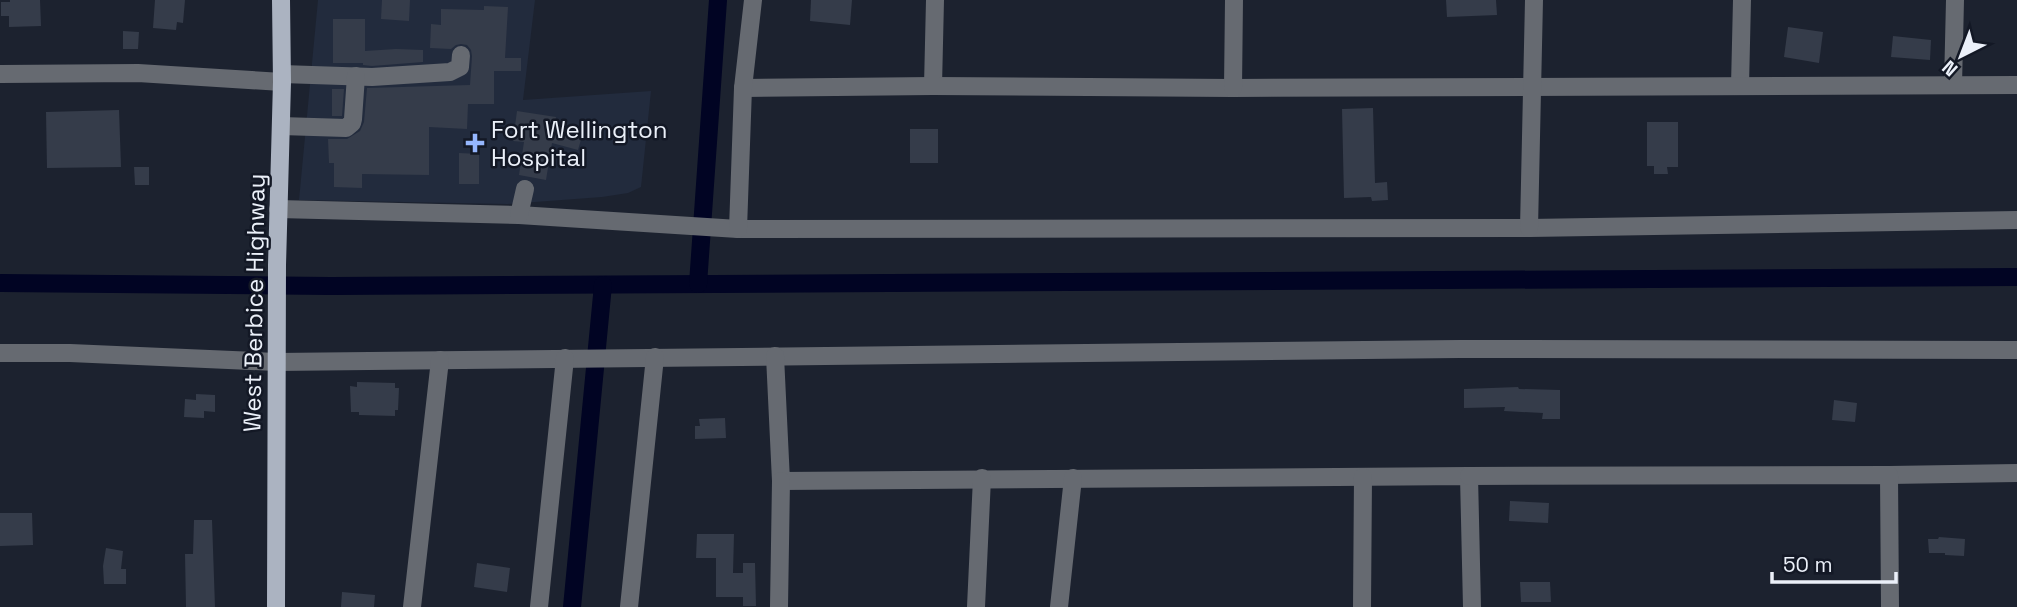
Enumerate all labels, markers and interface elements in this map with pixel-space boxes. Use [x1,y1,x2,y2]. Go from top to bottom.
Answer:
north arrow [1926,21,1996,91]
text: N [1937,55,1963,82]
place label: Fort Wellington Hospital [491,114,668,173]
marker: Fort Wellington Hospital [465,133,485,153]
street label: West Berbice Highway [236,174,272,432]
scale bar [1772,540,1896,584]
text: 50 m [1783,551,1833,578]

